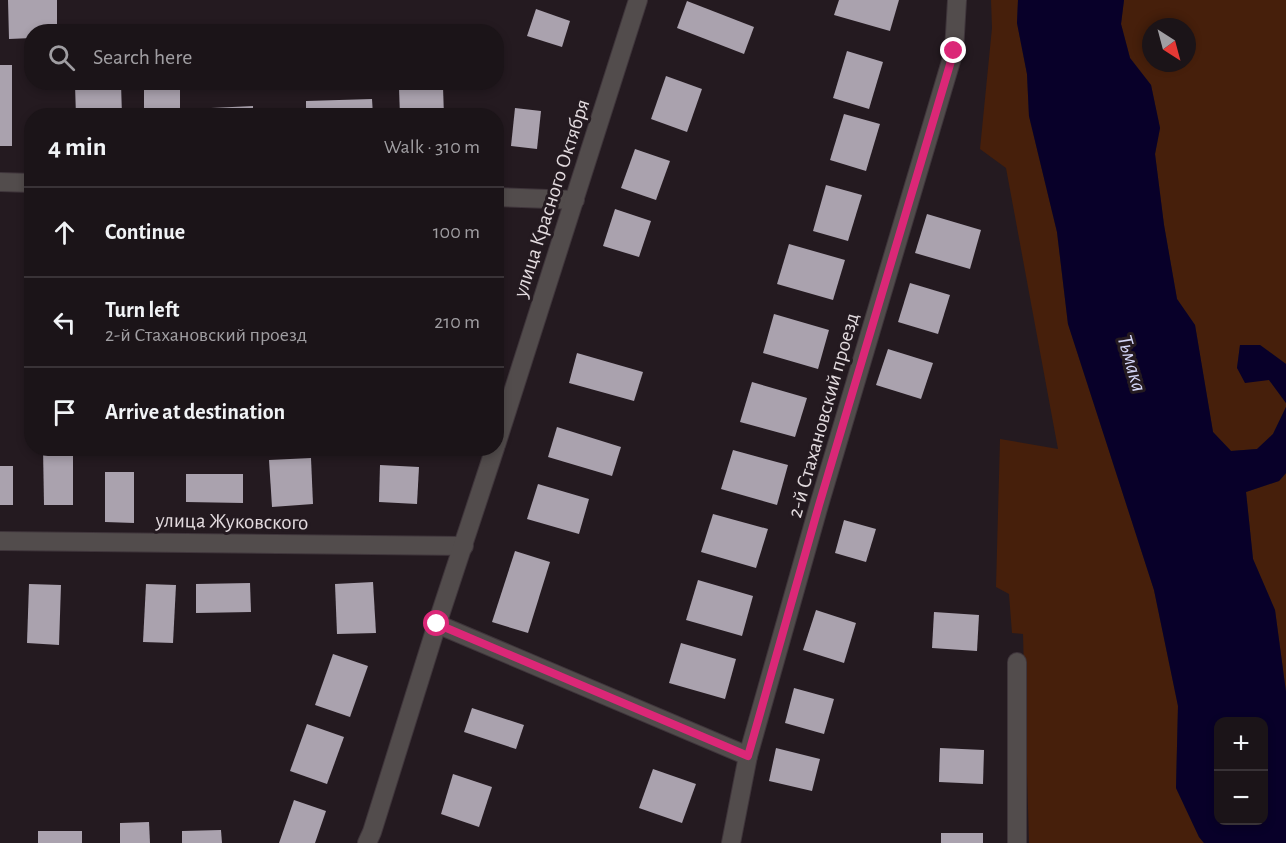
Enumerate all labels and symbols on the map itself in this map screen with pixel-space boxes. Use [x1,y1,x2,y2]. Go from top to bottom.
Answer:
north arrow [1142,18,1196,72]
route end [940,37,966,63]
street label: улица Красного Октября [509,97,593,301]
street label: 2-й Стахановский проезд [784,310,863,520]
water label: Тьмака [1113,332,1151,394]
street label: улица Жуковского [154,510,309,533]
route start [423,610,449,636]

